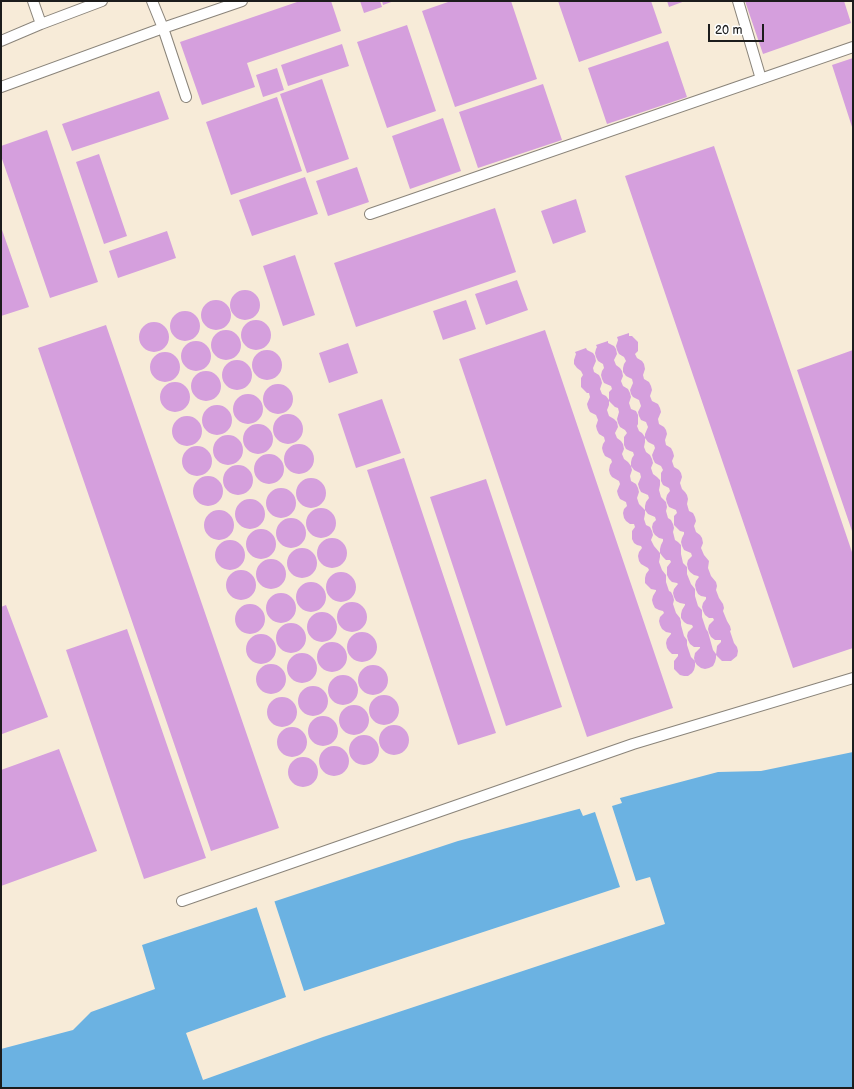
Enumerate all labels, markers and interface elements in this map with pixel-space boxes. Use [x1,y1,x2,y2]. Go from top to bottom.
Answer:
scale bar [710,16,766,42]
text: 20 m [715,23,742,38]

